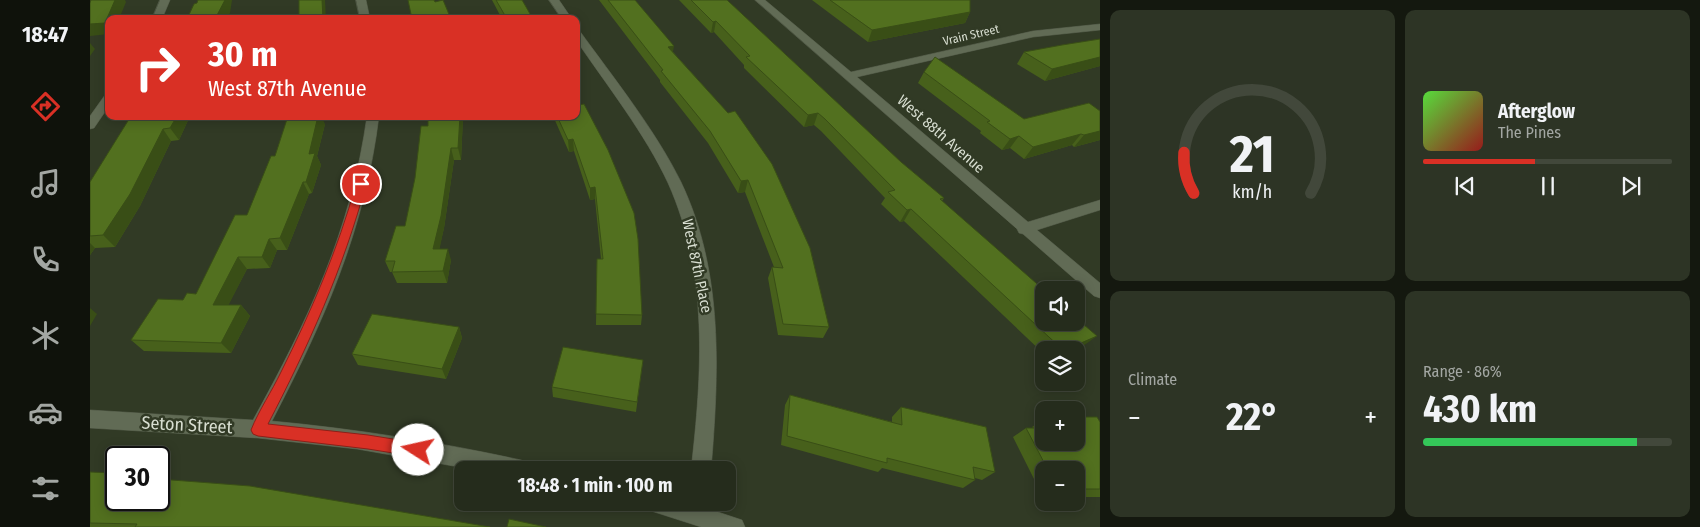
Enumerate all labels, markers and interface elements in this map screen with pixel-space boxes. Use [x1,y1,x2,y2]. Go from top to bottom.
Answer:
text: 18:47 [22,21,68,48]
street label: Vrain Street [941,22,1001,48]
text: 30 m [208,33,278,75]
icon: right [125,35,190,100]
text: West 87th Avenue [208,75,367,102]
icon: directions [28,89,63,124]
street label: West 88th Avenue [894,91,988,177]
text: Afterglow [1498,100,1575,123]
text: 21 [1229,123,1275,186]
text: The Pines [1498,123,1561,142]
pin [340,163,382,205]
icon: music [28,166,63,201]
icon: arrive [347,170,375,198]
icon: previous [1451,172,1479,200]
icon: pause [1534,172,1562,200]
icon: next [1617,172,1645,200]
text: km/h [1233,181,1272,203]
street label: West 87th Place [678,217,716,315]
icon: phone [28,242,63,277]
map controls [1035,281,1085,511]
button: sound [1035,281,1085,331]
icon: climate [28,318,63,353]
button: layers [1035,341,1085,391]
text: Range · 86% [1423,362,1502,381]
text: Climate [1128,370,1177,389]
text: 430 km [1423,386,1537,432]
text: 22° [1226,394,1279,440]
icon: car [28,395,63,430]
button: + [1035,401,1085,451]
text: − [1128,401,1141,434]
text: + [1364,401,1377,434]
street label: Seton Street [141,412,233,438]
position arrow [391,423,443,475]
speed limit sign: 30 [105,446,170,511]
button: − [1035,461,1085,511]
icon: filters [28,471,63,506]
text: 18:48 · 1 min · 100 m [517,474,673,497]

